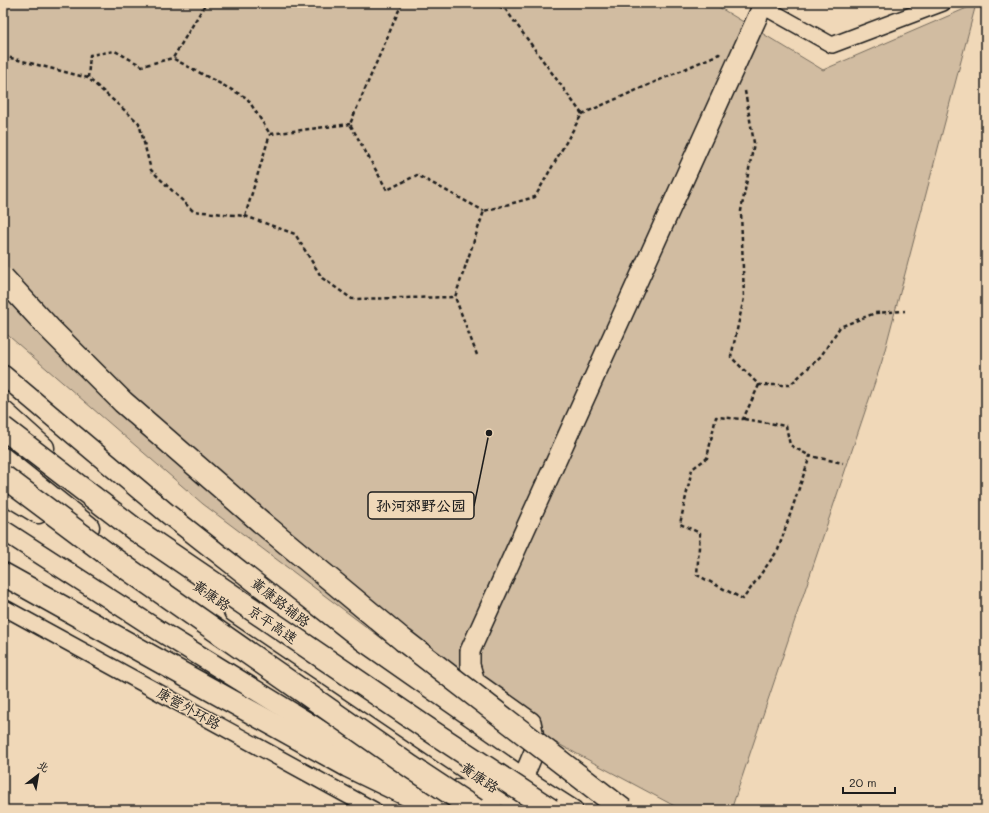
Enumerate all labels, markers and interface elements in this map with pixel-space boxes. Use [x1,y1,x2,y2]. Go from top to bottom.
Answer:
callout: 孙河郊野公园 [368,492,474,519]
text: 孙河郊野公园 [376,495,466,515]
street label: 黄康路辅路 [248,573,314,631]
street label: 黄康路 [189,575,235,615]
street label: 京平高速 [244,600,302,648]
street label: 康营外环路 [154,683,224,733]
north arrow [18,755,58,795]
text: 北 [35,757,52,775]
street label: 黄康路 [457,757,503,797]
scale bar [843,769,895,795]
text: 20 m [849,774,877,790]

